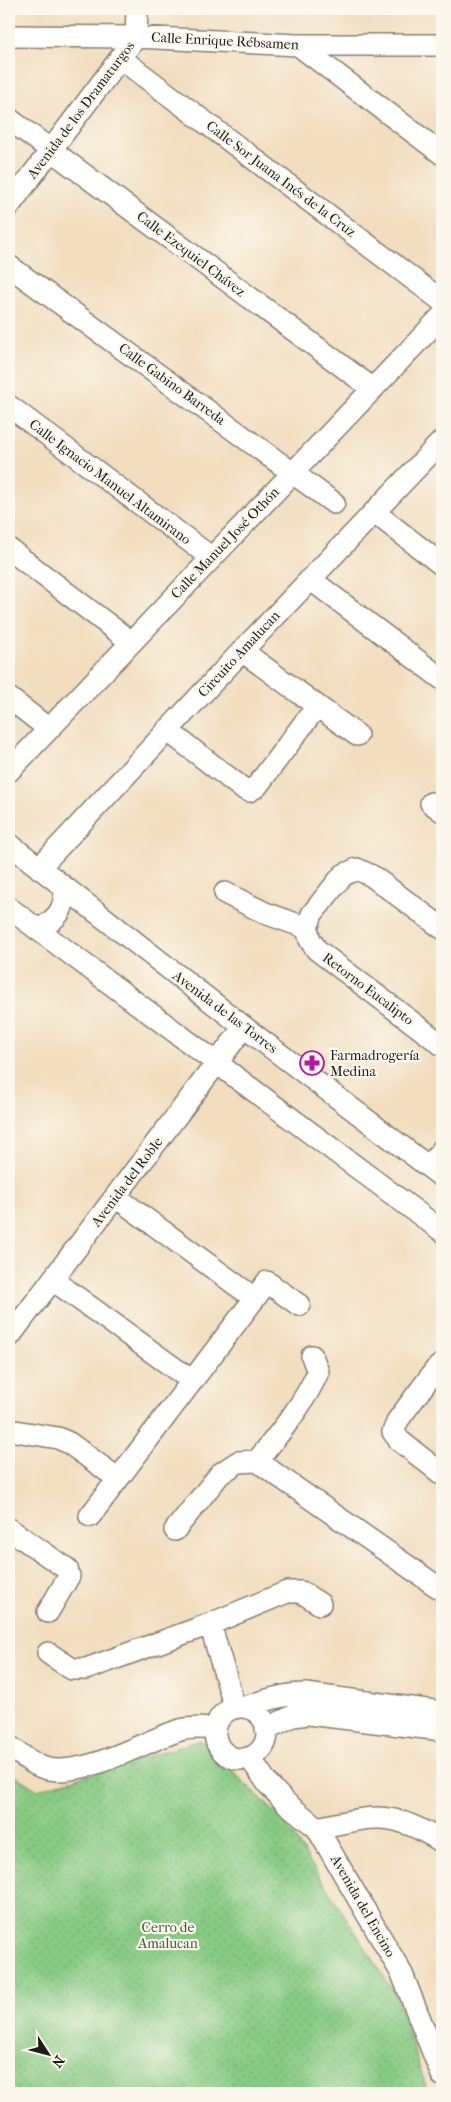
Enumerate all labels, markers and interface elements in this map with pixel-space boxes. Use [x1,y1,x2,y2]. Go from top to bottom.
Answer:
street label: Calle Enrique Rébsamen [151,29,299,53]
street label: Avenida de los Dramaturgos [23,38,138,183]
street label: Calle Sor Juana Inés de la Cruz [203,117,359,241]
street label: Calle Ezequiel Chávez [133,208,249,300]
street label: Calle Gabino Barreda [115,340,229,429]
street label: Calle Ignacio Manuel Altamirano [26,416,194,548]
street label: Calle Manuel José Othón [167,484,283,602]
street label: Circuito Amalucan [195,607,283,701]
street label: Retorno Eucalipto [319,949,417,1029]
street label: Avenida de las Torres [168,966,281,1057]
place label: Farmadrogería Medina [330,1047,420,1080]
pharmacy icon: Farmadrogería Medina [299,1050,325,1076]
street label: Avenida del Roble [87,1134,166,1231]
street label: Avenida del Encino [326,1851,399,1960]
park label: Cerro de Amalucan [137,1919,198,1952]
north arrow [22,2030,72,2080]
text: N [48,2052,68,2071]

